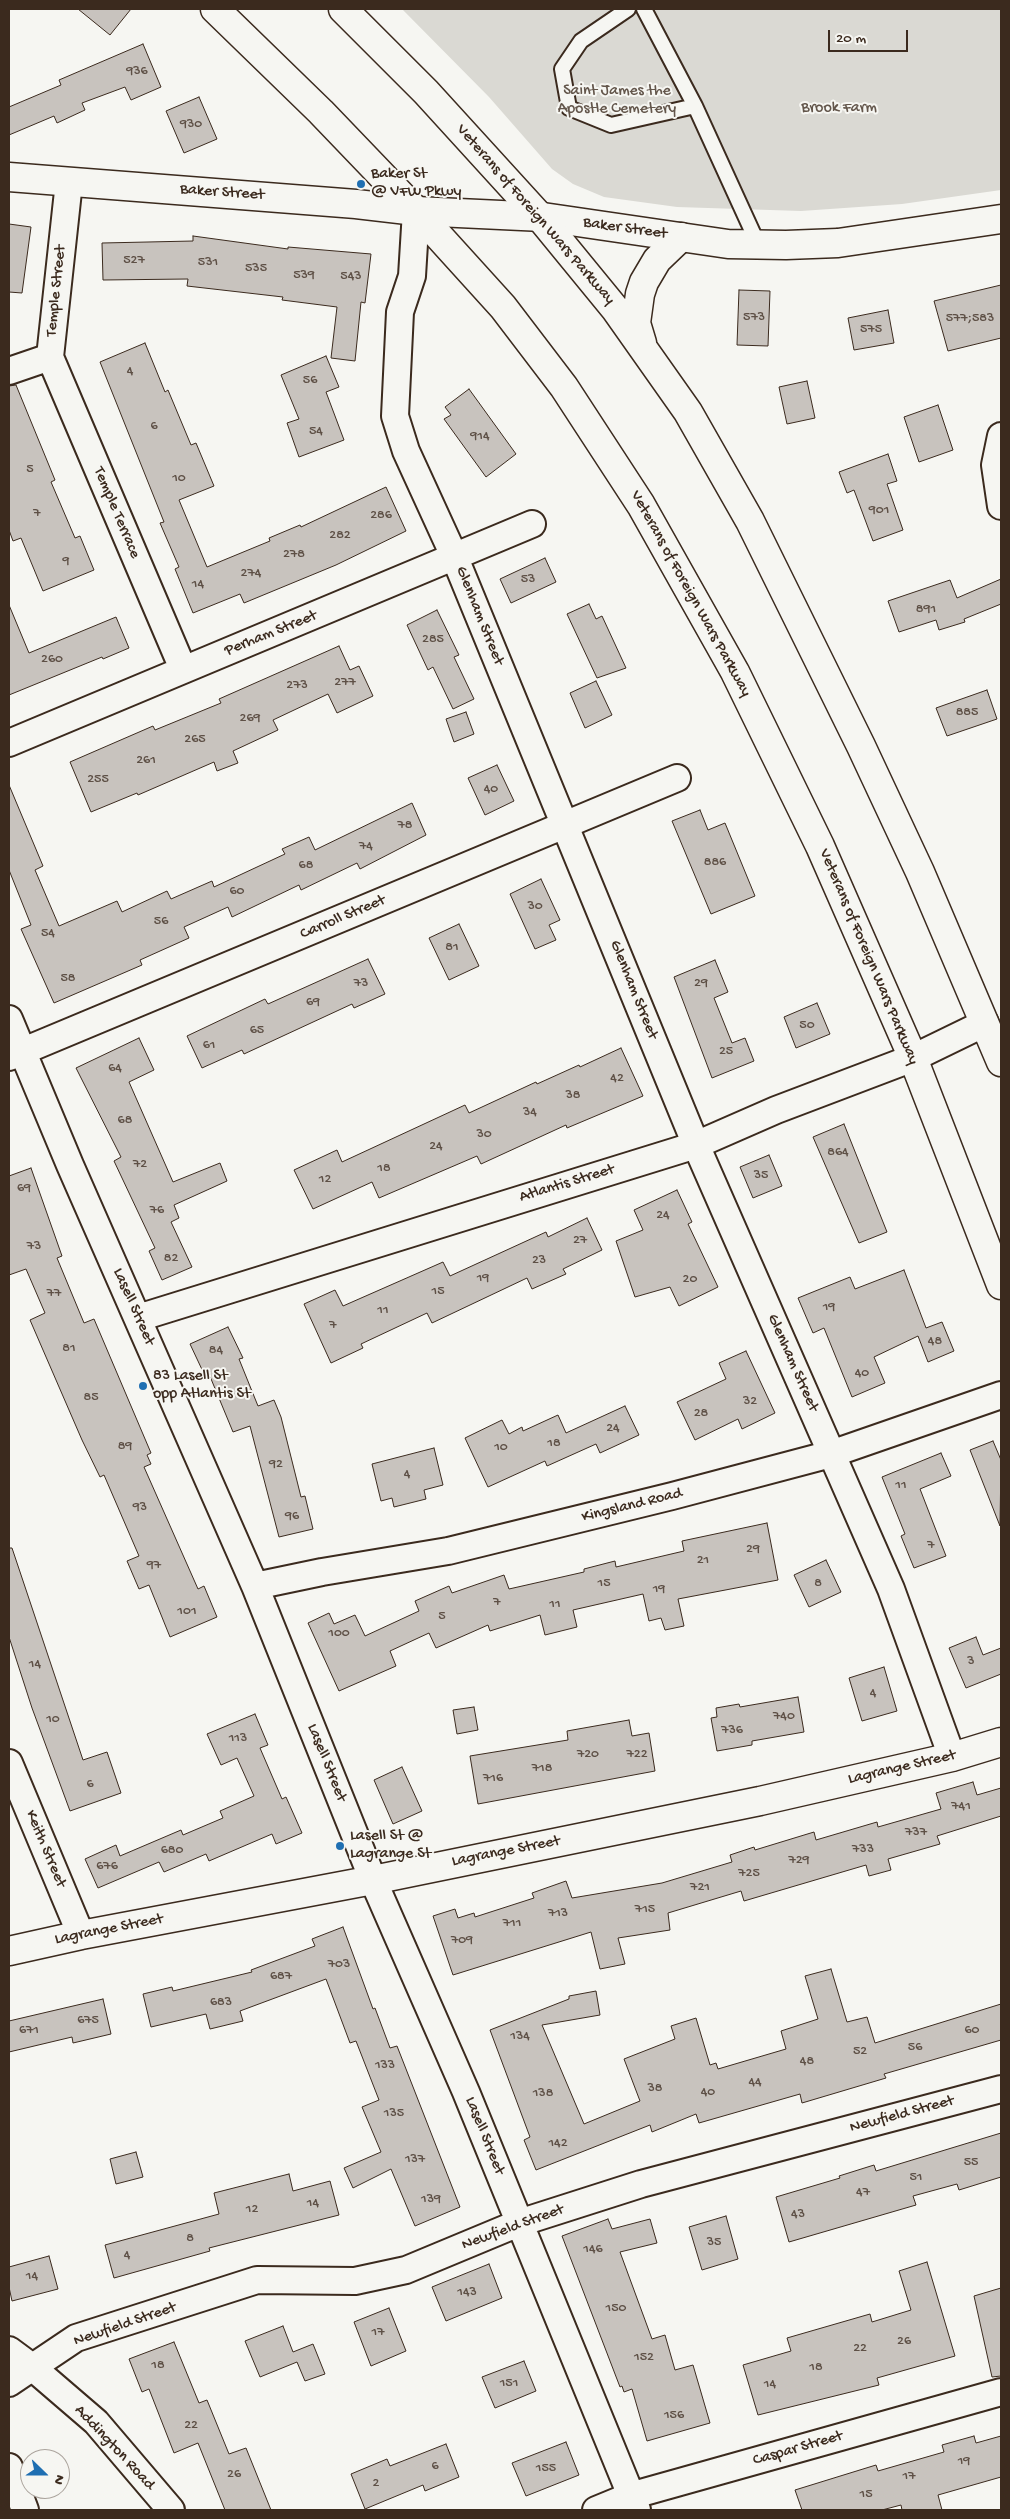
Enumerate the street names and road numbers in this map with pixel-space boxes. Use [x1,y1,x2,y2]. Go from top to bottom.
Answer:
street label: Veterans of Foreign Wars Parkway [451,121,619,309]
street label: Baker Street [179,180,265,206]
street label: Baker Street [582,214,668,244]
street label: Temple Street [43,244,71,338]
street label: Temple Terrace [88,464,144,562]
street label: Veterans of Foreign Wars Parkway [625,488,755,700]
street label: Glenham Street [450,564,508,668]
street label: Perham Street [222,607,320,661]
street label: Veterans of Foreign Wars Parkway [814,846,922,1068]
street label: Carroll Street [298,891,388,945]
street label: Glenham Street [604,938,662,1042]
street label: Atlantis Street [517,1160,617,1208]
street label: Lasell Street [107,1265,159,1349]
street label: Glenham Street [762,1311,822,1415]
street label: Kingsland Road [580,1484,684,1528]
street label: Lasell Street [302,1721,350,1805]
street label: Lagrange Street [846,1746,958,1790]
street label: Keith Street [20,1807,70,1891]
street label: Lagrange Street [450,1832,562,1872]
street label: Lagrange Street [53,1910,165,1950]
street label: Newfield Street [848,2092,956,2138]
street label: Lasell Street [460,2094,508,2178]
street label: Newfield Street [459,2201,567,2255]
street label: Newfield Street [71,2298,179,2352]
street label: Addington Road [70,2401,158,2495]
street label: Caspar Street [751,2427,845,2471]

